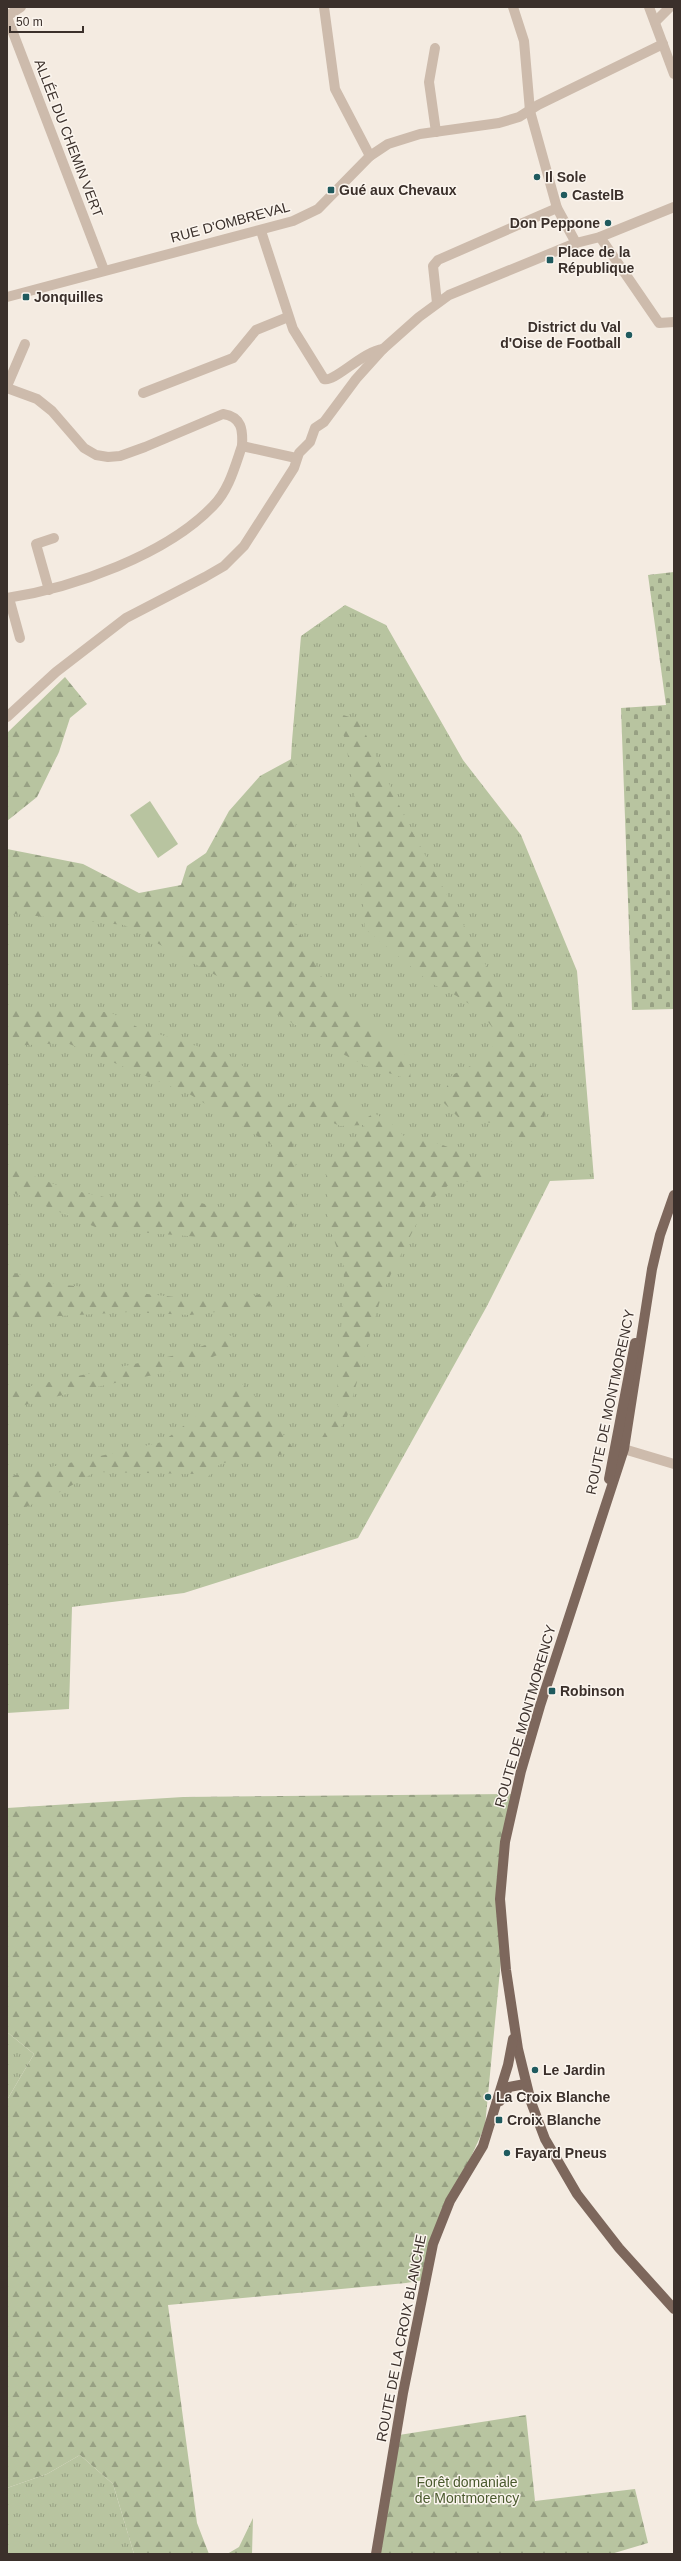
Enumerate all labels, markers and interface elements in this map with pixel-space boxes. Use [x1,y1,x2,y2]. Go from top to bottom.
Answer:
scale bar [10,8,83,34]
text: 50 m [16,15,43,29]
street label: ALLÉE DU CHEMIN VERT [31,57,107,220]
place label: Il Sole [545,169,586,185]
marker: Il Sole [532,172,542,182]
place label: Gué aux Chevaux [339,182,457,198]
marker: Gué aux Chevaux [326,185,336,195]
place label: CastelB [572,187,624,203]
marker: CastelB [559,190,569,200]
street label: RUE D'OMBREVAL [169,198,292,246]
place label: Don Peppone [510,215,600,231]
marker: Don Peppone [603,218,613,228]
place label: Place de la République [558,244,634,276]
marker: Place de la République [545,255,555,265]
place label: Jonquilles [34,289,103,305]
marker: Jonquilles [21,292,31,302]
place label: District du Val d'Oise de Football [500,319,621,351]
marker: District du Val d'Oise de Football [624,330,634,340]
street label: ROUTE DE MONTMORENCY [583,1307,638,1496]
street label: ROUTE DE MONTMORENCY [491,1622,559,1809]
place label: Robinson [560,1683,625,1699]
marker: Robinson [547,1686,557,1696]
place label: Le Jardin [543,2062,605,2078]
marker: Le Jardin [530,2065,540,2075]
place label: La Croix Blanche [496,2089,611,2105]
marker: La Croix Blanche [483,2092,493,2102]
place label: Croix Blanche [507,2112,601,2128]
marker: Croix Blanche [494,2115,504,2125]
place label: Fayard Pneus [515,2145,607,2161]
marker: Fayard Pneus [502,2148,512,2158]
street label: ROUTE DE LA CROIX BLANCHE [373,2233,429,2443]
park label: Forêt domaniale de Montmorency [415,2474,519,2506]

